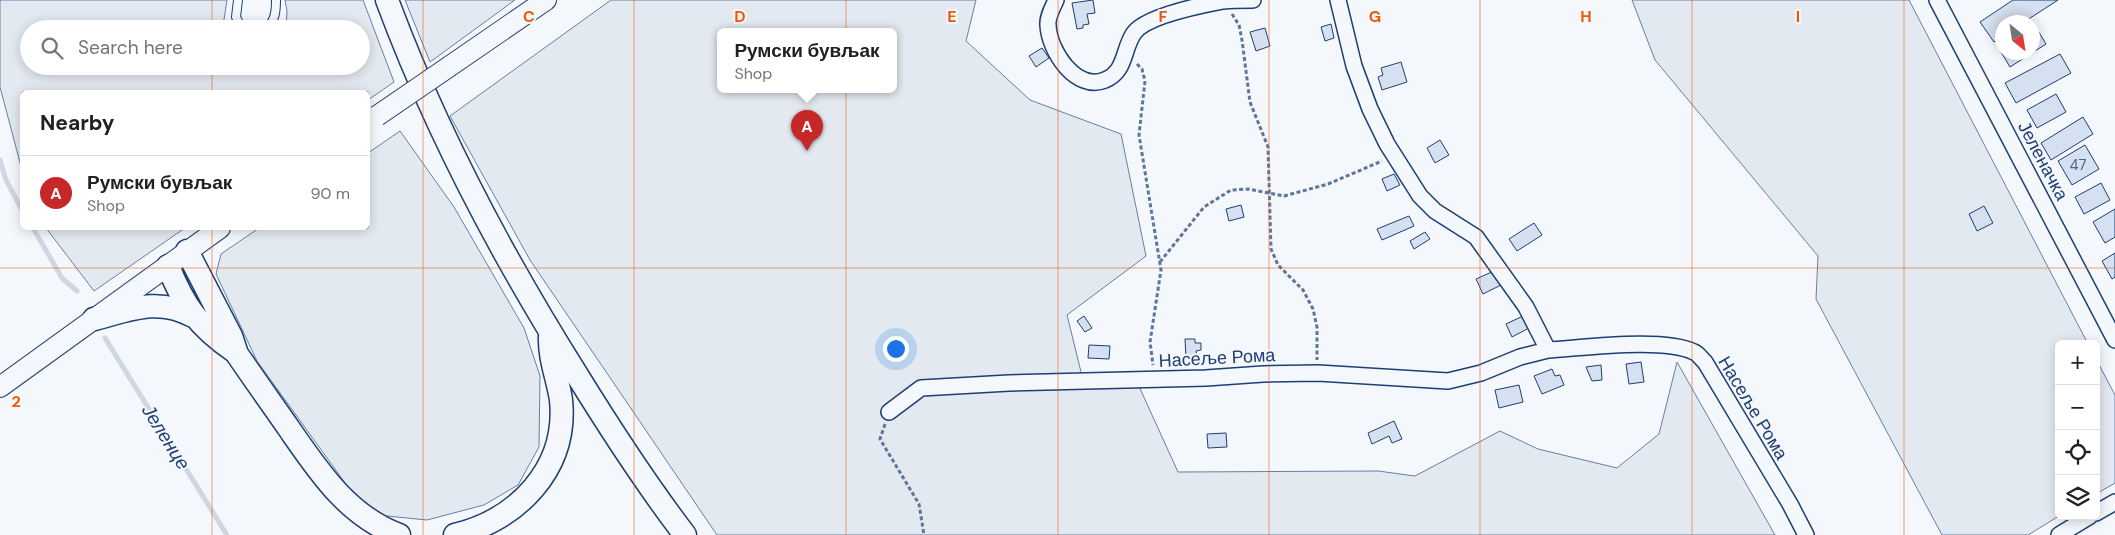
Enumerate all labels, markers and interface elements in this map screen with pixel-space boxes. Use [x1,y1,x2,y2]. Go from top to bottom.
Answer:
text: C [523,6,535,27]
text: D [734,6,746,27]
text: E [947,6,957,27]
text: F [1159,6,1168,27]
text: G [1369,6,1381,27]
text: H [1580,6,1592,27]
text: I [1796,6,1800,27]
north arrow [1995,15,2040,60]
search box [20,20,370,75]
popup [717,28,897,93]
icon: search [38,34,66,62]
text: Search here [78,35,183,60]
text: Румски бувљак [734,38,880,63]
text: Shop [734,63,772,84]
text: Nearby [40,109,114,137]
pin: A [791,110,823,151]
street label: Јеленачка [2012,117,2074,206]
house number: 47 [2069,155,2087,175]
text: Румски бувљак [87,170,232,195]
text: A [50,183,62,204]
text: 90 m [310,183,350,204]
text: Shop [87,195,125,216]
your location [883,336,909,362]
map controls [2055,340,2100,520]
button: + [2055,340,2100,385]
street label: Насеље Рома [1158,343,1277,373]
street label: Насеље Рома [1713,352,1794,465]
button: − [2055,385,2100,430]
text: 2 [11,391,21,412]
water label: Јеленце [136,399,196,474]
button: locate [2055,430,2100,475]
button: layers [2055,475,2100,520]

